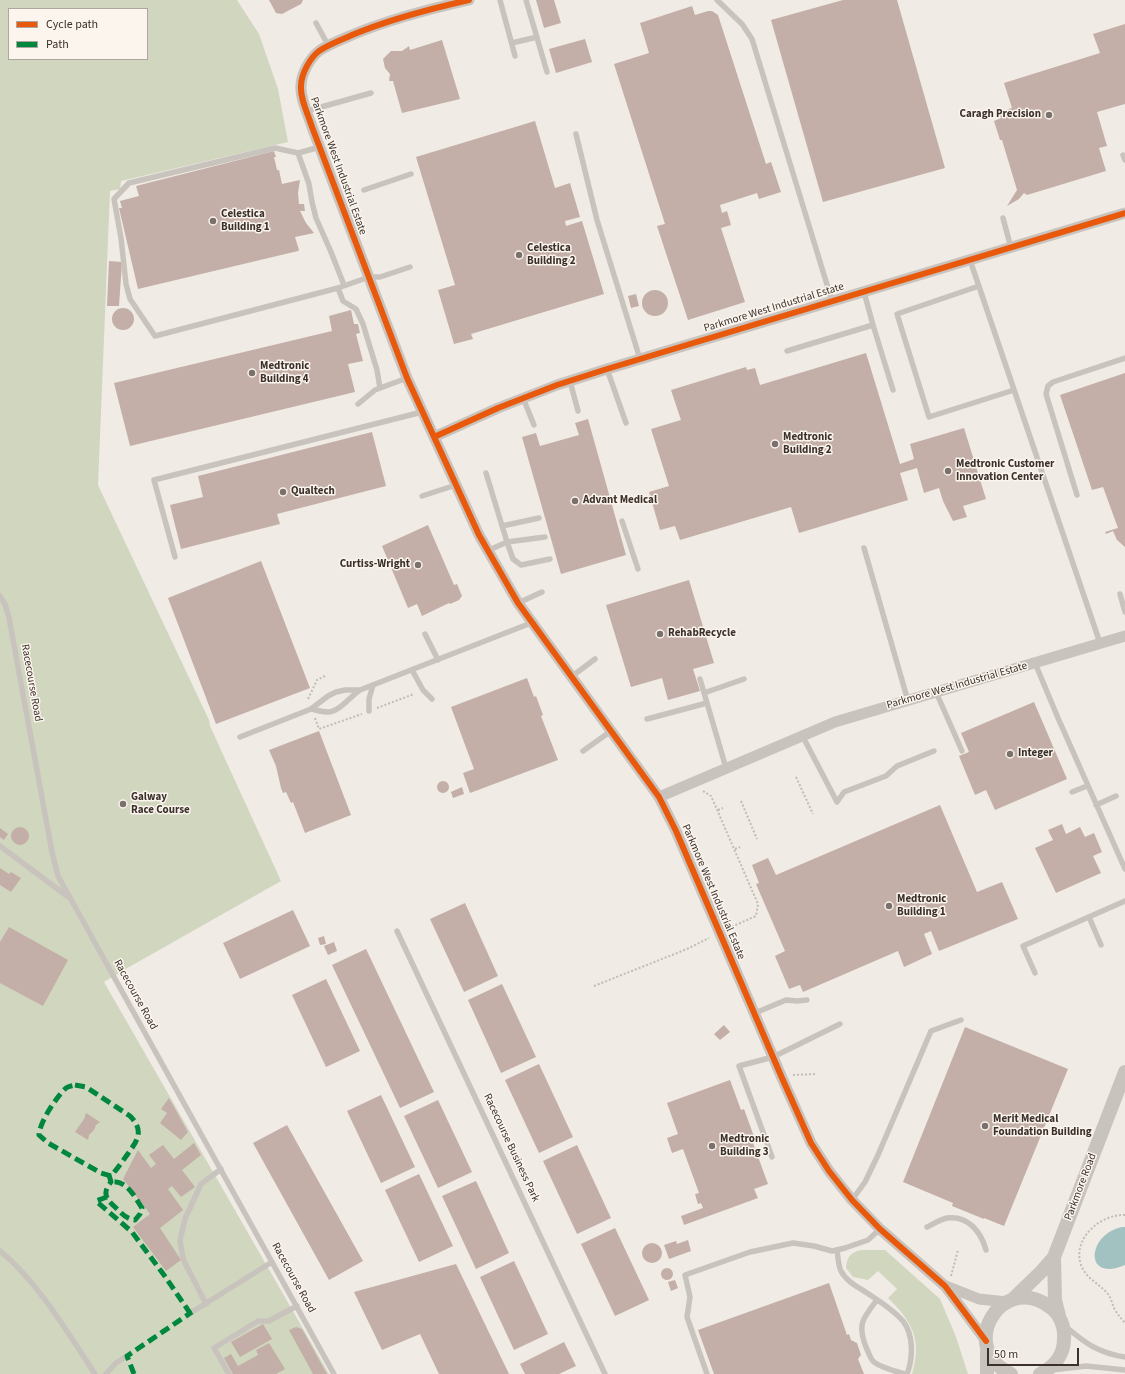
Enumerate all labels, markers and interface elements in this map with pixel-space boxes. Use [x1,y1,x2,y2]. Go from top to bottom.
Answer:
legend [8,8,148,60]
text: Cycle path [46,16,98,33]
text: Path [46,36,69,53]
street label: Parkmore West Industrial Estate [307,95,369,237]
place label: Caragh Precision [960,108,1041,122]
marker: Caragh Precision [1044,110,1054,120]
place label: Celestica Building 1 [221,208,270,234]
marker: Celestica Building 1 [208,216,218,226]
place label: Celestica Building 2 [527,242,576,268]
marker: Celestica Building 2 [514,250,524,260]
street label: Parkmore West Industrial Estate [702,280,846,336]
place label: Medtronic Building 4 [260,360,309,386]
marker: Medtronic Building 4 [247,368,257,378]
place label: Medtronic Building 2 [783,431,832,457]
marker: Medtronic Building 2 [770,439,780,449]
place label: Medtronic Customer Innovation Center [956,458,1054,484]
marker: Medtronic Customer Innovation Center [943,466,953,476]
place label: Qualtech [291,485,335,499]
marker: Qualtech [278,487,288,497]
place label: Advant Medical [583,494,657,508]
marker: Advant Medical [570,496,580,506]
place label: Curtiss-Wright [340,558,410,572]
marker: Curtiss-Wright [413,560,423,570]
place label: RehabRecycle [668,627,736,641]
marker: RehabRecycle [655,629,665,639]
street label: Racecourse Road [18,643,44,723]
street label: Parkmore West Industrial Estate [885,660,1029,712]
place label: Integer [1018,747,1053,761]
marker: Integer [1005,749,1015,759]
place label: Galway Race Course [131,791,190,817]
marker: Galway Race Course [118,799,128,809]
street label: Parkmore West Industrial Estate [678,822,748,962]
place label: Medtronic Building 1 [897,893,946,919]
marker: Medtronic Building 1 [884,901,894,911]
street label: Racecourse Road [110,958,160,1032]
street label: Racecourse Business Park [480,1092,542,1204]
place label: Merit Medical Foundation Building [993,1113,1092,1139]
marker: Merit Medical Foundation Building [980,1121,990,1131]
place label: Medtronic Building 3 [720,1133,769,1159]
marker: Medtronic Building 3 [707,1141,717,1151]
street label: Parkmore Road [1062,1152,1100,1222]
street label: Racecourse Road [268,1241,318,1315]
scale bar [989,1340,1081,1366]
text: 50 m [994,1346,1018,1363]

